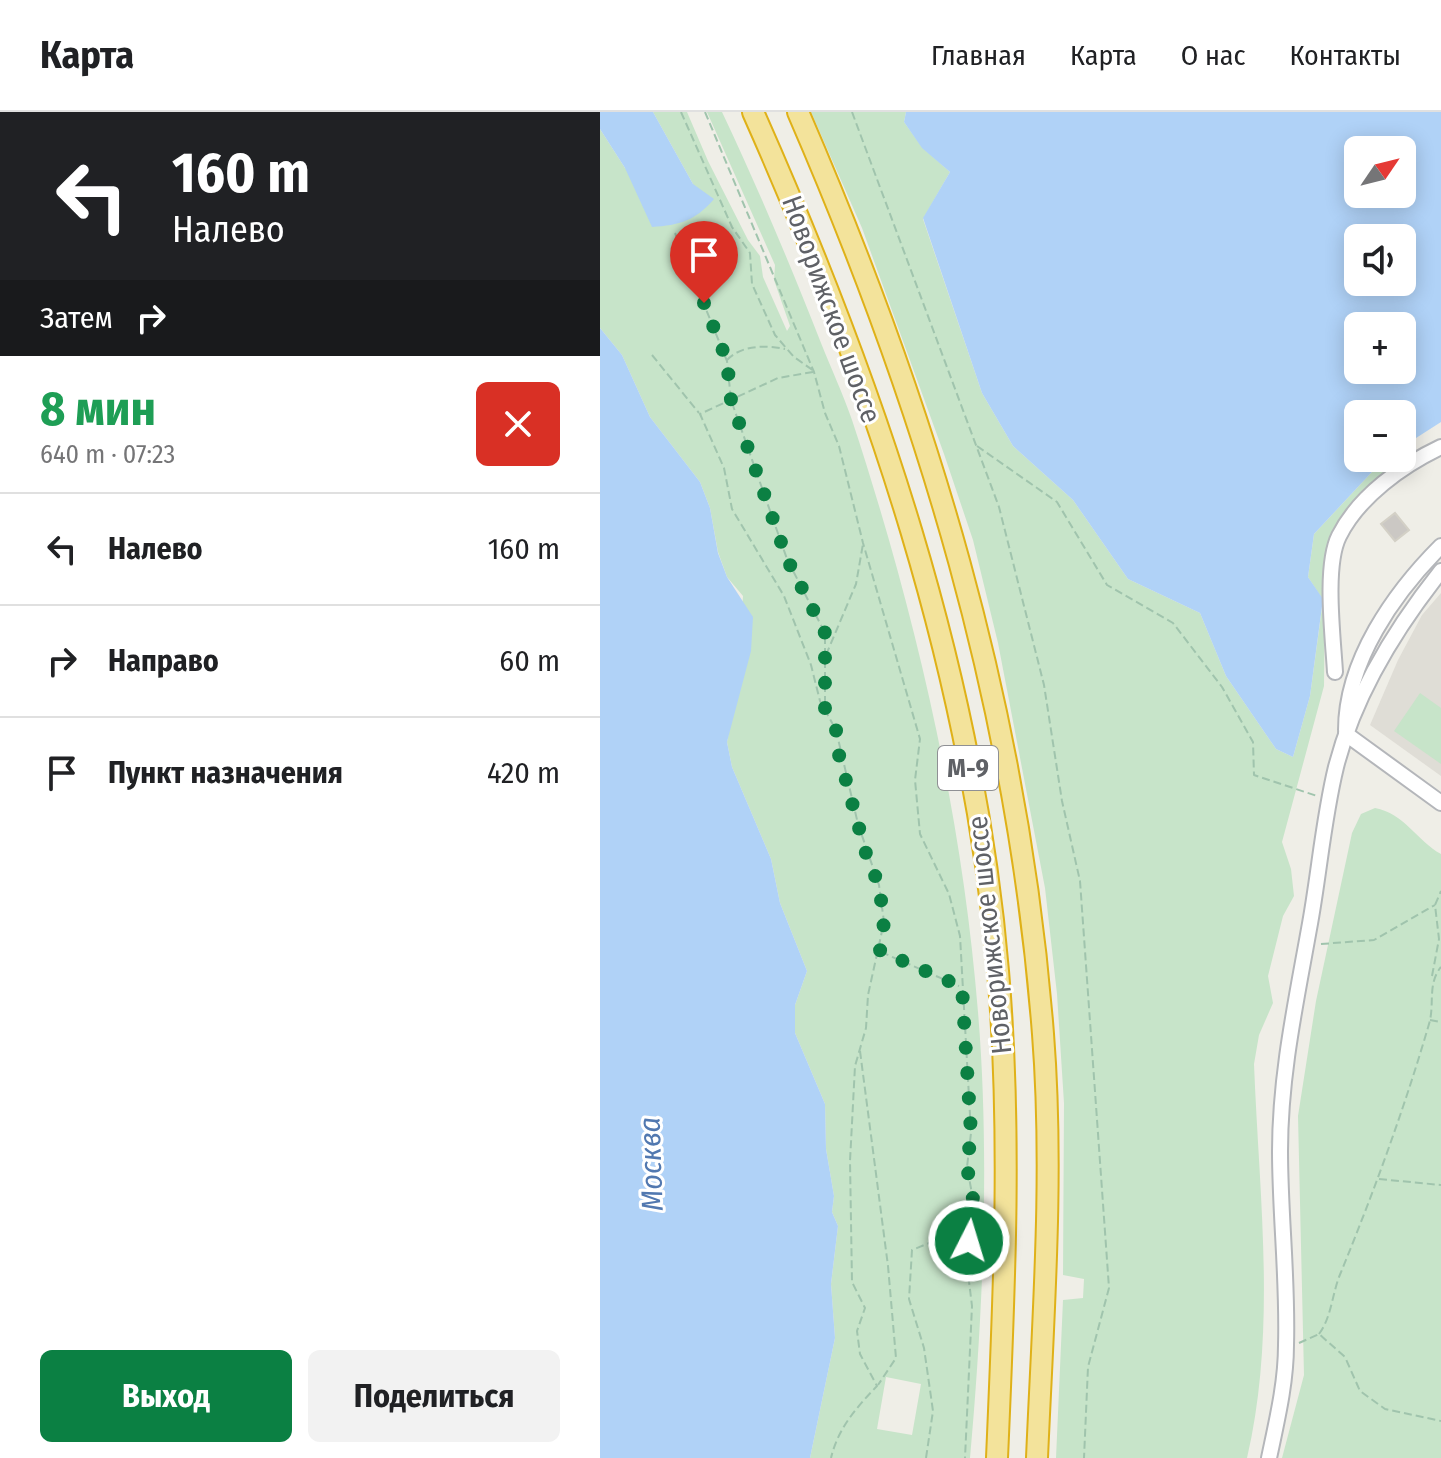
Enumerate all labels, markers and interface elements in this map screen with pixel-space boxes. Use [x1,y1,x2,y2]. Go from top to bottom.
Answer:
text: Карта [40,32,134,78]
text: Главная [931,39,1026,72]
text: Карта [1070,39,1137,72]
text: О нас [1181,39,1246,72]
text: Контакты [1290,39,1401,72]
north arrow [1344,136,1416,208]
map controls [1344,136,1416,472]
text: 160 m [172,140,310,207]
icon: left [40,144,144,248]
street label: Новорижское шоссе [775,191,888,427]
text: Налево [172,208,285,252]
pin [670,221,738,303]
button: sound [1344,224,1416,296]
icon: arrive [682,233,726,277]
icon: right [129,296,173,340]
text: Затем [40,300,113,336]
button: + [1344,312,1416,384]
text: 8 мин [40,380,156,438]
button: close [476,382,560,466]
button: − [1344,400,1416,472]
text: 640 m · 07:23 [40,439,175,470]
icon: left [40,527,84,571]
text: Налево [108,531,203,567]
text: 160 m [488,531,560,567]
icon: right [40,639,84,683]
text: Направо [108,643,219,679]
text: 60 m [499,643,560,679]
road number: М-9 [938,746,998,790]
icon: arrive [40,751,84,795]
text: Пункт назначения [108,755,343,791]
text: 420 m [487,755,560,791]
street label: Новорижское шоссе [961,814,1018,1056]
water label: Москва [631,1116,671,1212]
position arrow [927,1199,1011,1283]
button: Выход [40,1350,292,1442]
button: Поделиться [308,1350,560,1442]

